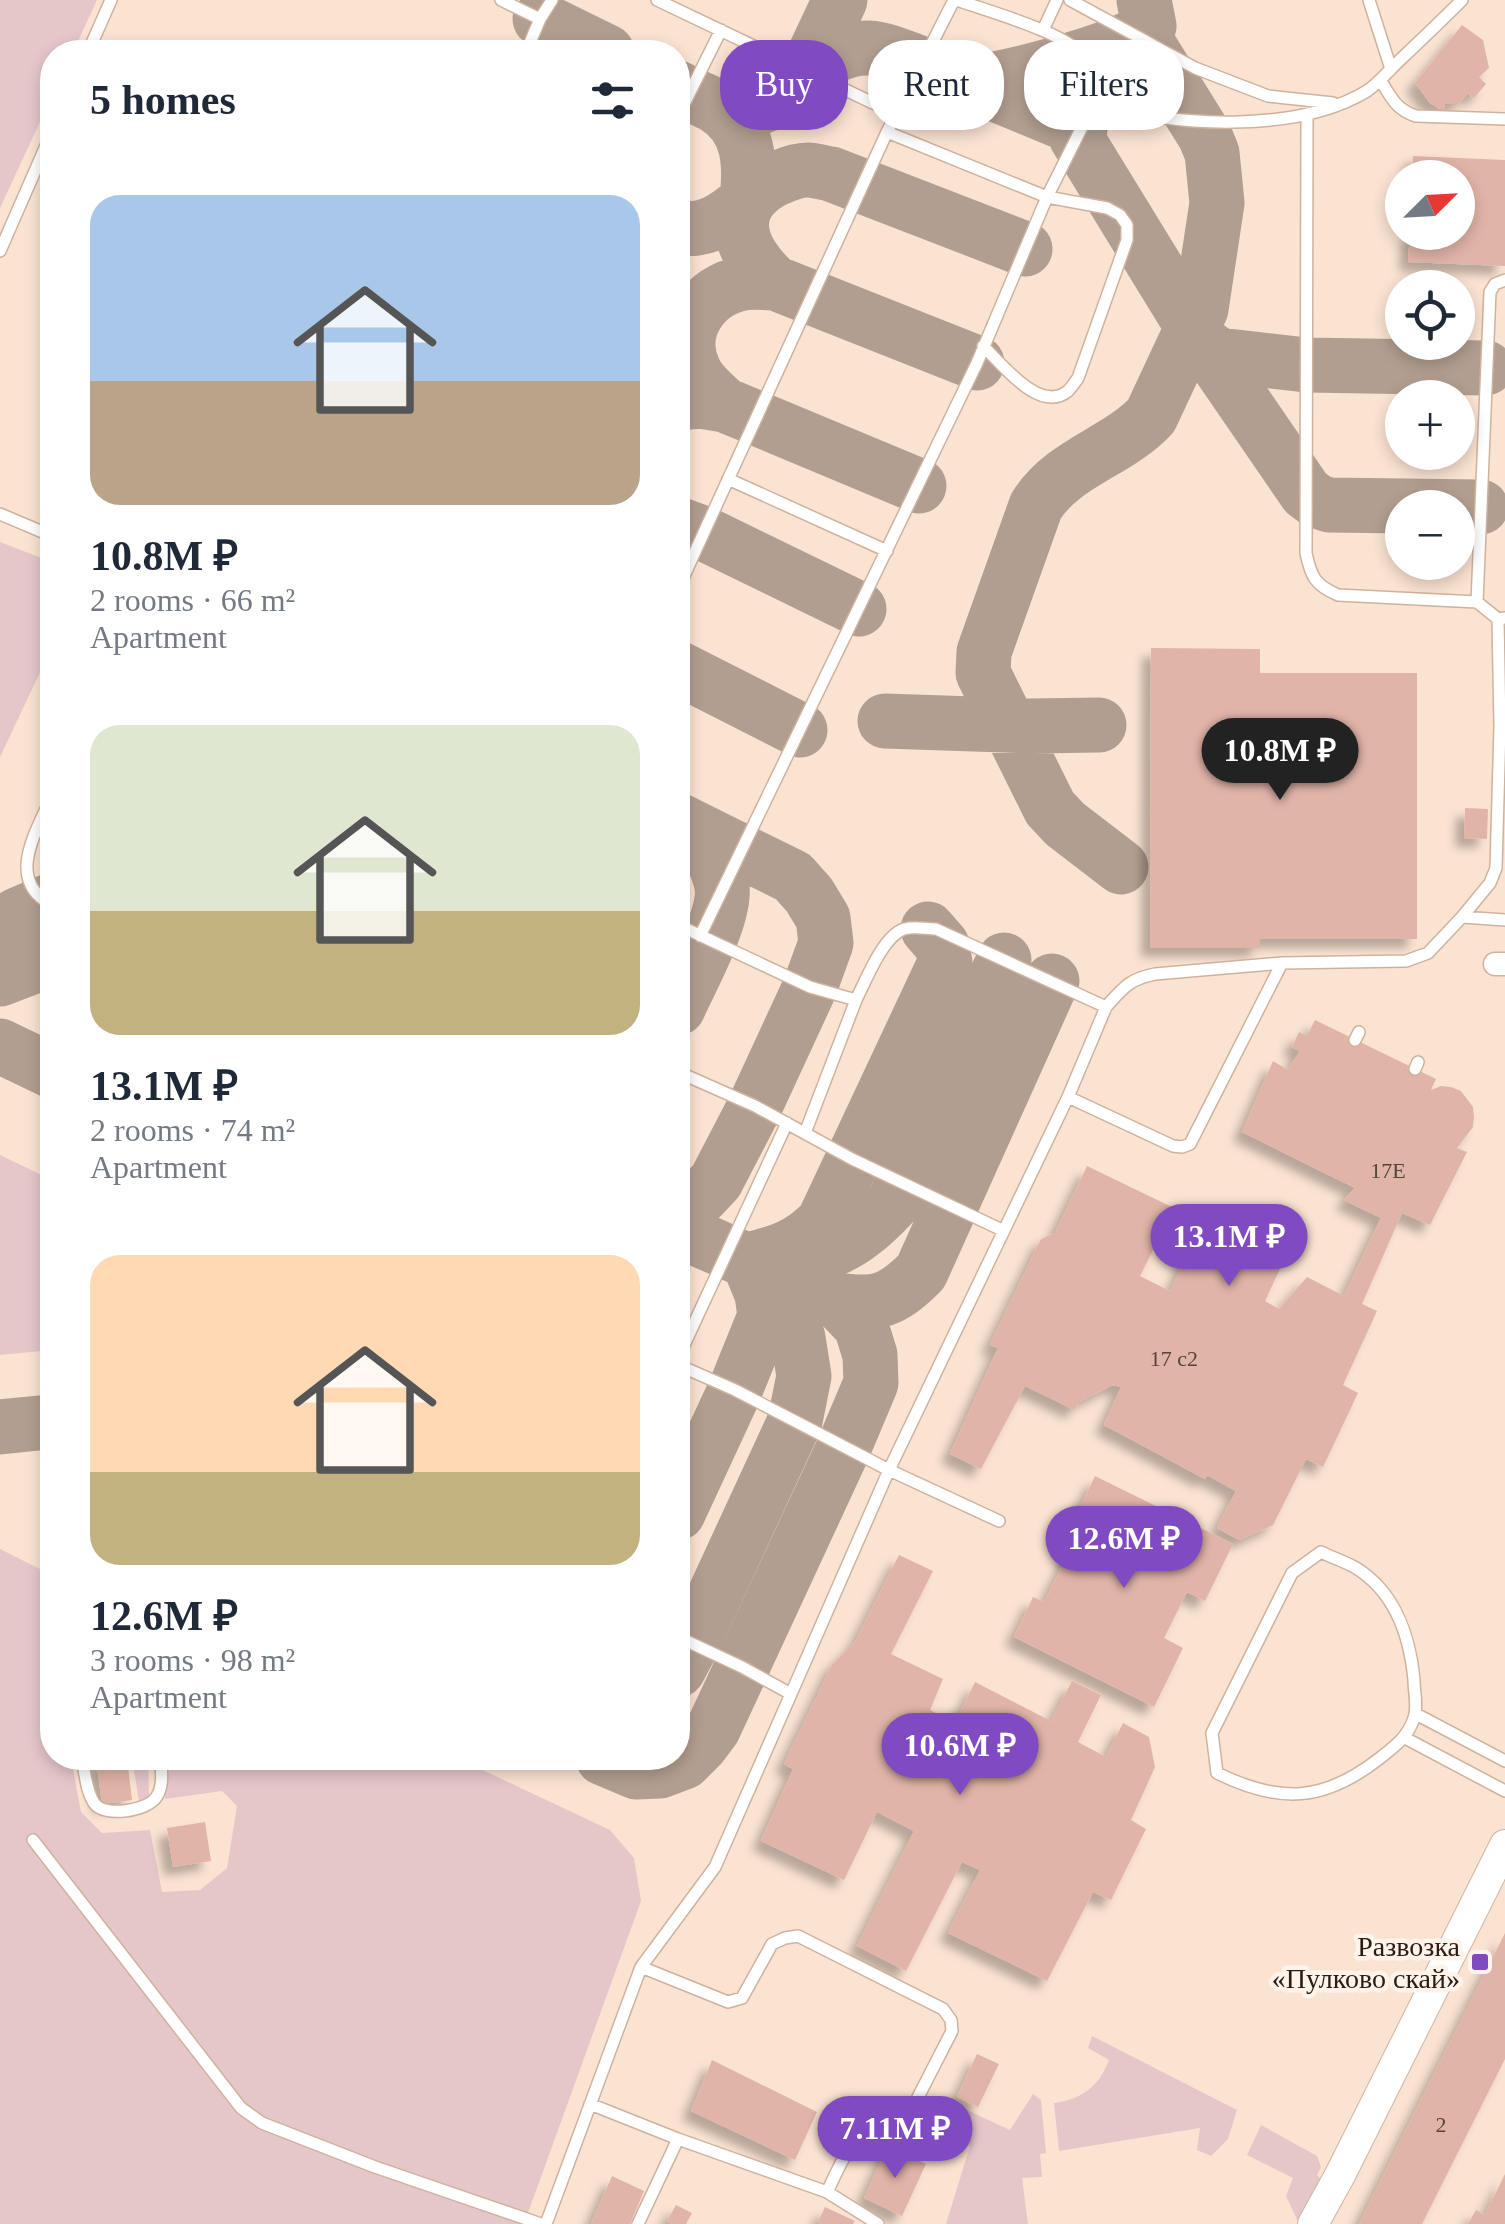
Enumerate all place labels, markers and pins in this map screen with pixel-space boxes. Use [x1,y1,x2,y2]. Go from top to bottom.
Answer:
pin: 10.8M ₽ [1188,718,1372,803]
pin: 13.1M ₽ [1137,1204,1321,1289]
pin: 12.6M ₽ [1032,1506,1216,1591]
pin: 10.6M ₽ [868,1713,1052,1798]
place label: Развозка «Пулково скай» [1272,1931,1461,1994]
marker: Развозка «Пулково скай» [1469,1951,1491,1973]
pin: 7.11M ₽ [803,2096,987,2181]

